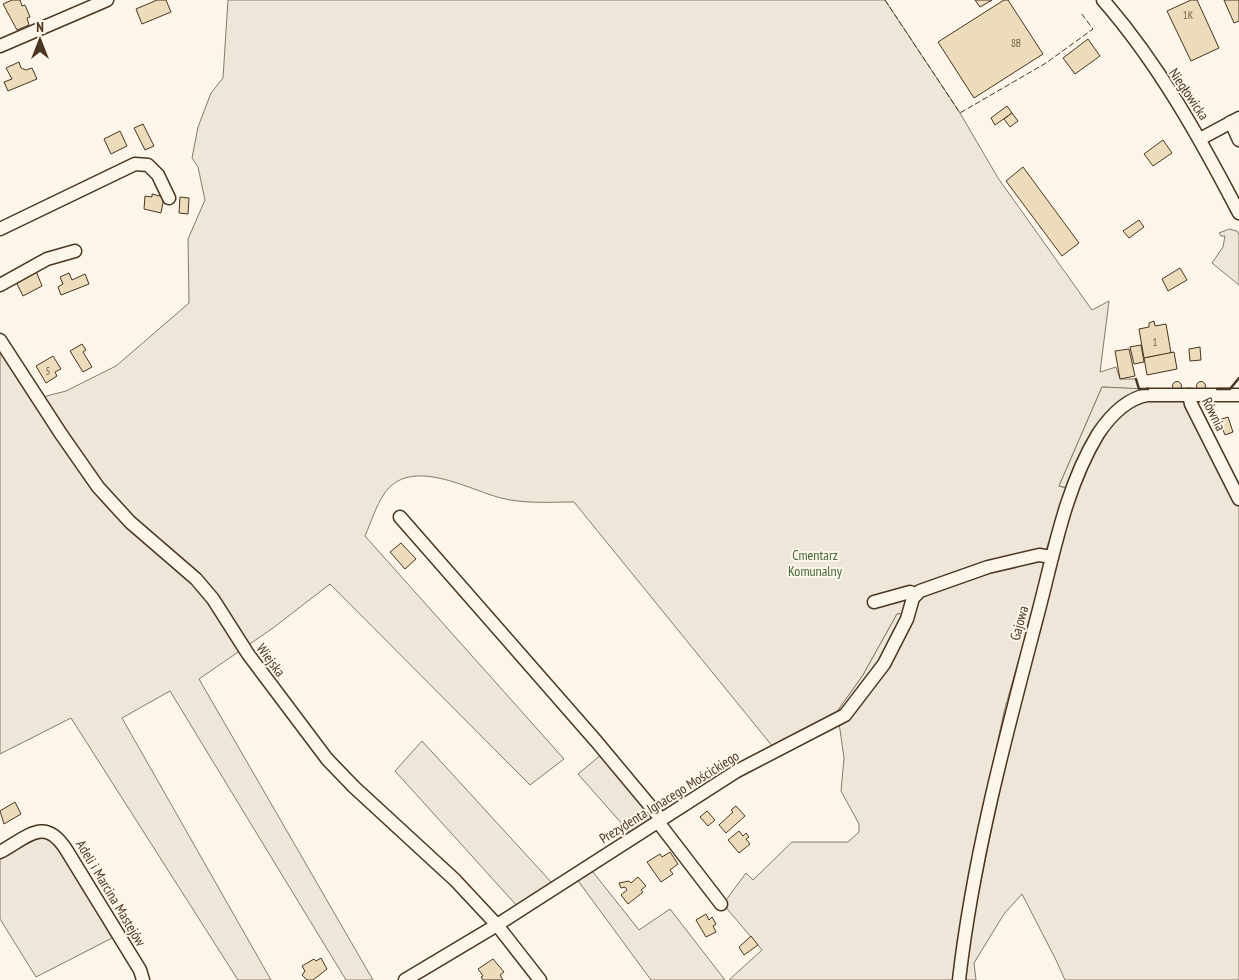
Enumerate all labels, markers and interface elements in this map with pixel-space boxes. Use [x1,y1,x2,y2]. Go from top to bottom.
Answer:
house number: 1K [1183,8,1194,22]
north arrow [15,15,65,65]
text: N [36,18,44,36]
house number: 8B [1011,36,1021,50]
street label: Niegłowicka [1165,65,1213,123]
house number: 1 [1153,335,1158,349]
house number: 5 [46,364,51,378]
street label: Równia [1198,394,1230,434]
park label: Cmentarz Komunalny [788,546,843,580]
street label: Gajowa [1006,604,1032,642]
street label: Wiejska [253,640,289,680]
street label: Prezydenta Ignacego Mościckiego [596,747,742,847]
street label: Adeli i Marcina Mastejów [72,837,150,950]

